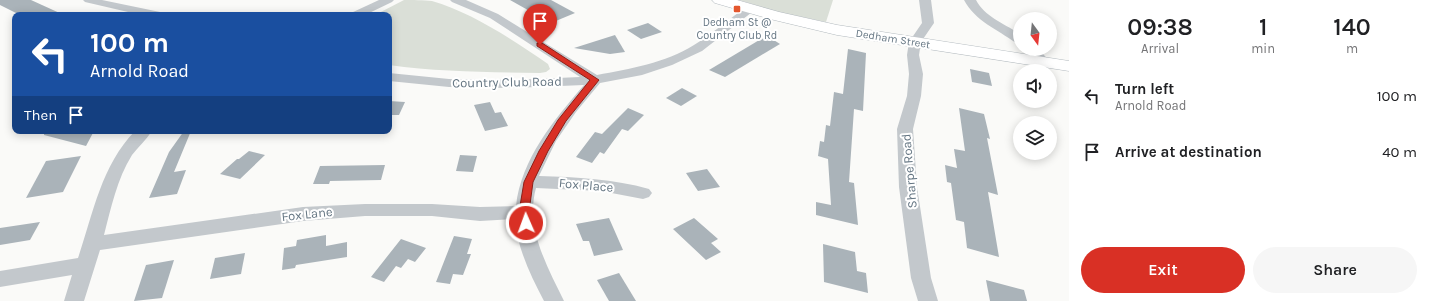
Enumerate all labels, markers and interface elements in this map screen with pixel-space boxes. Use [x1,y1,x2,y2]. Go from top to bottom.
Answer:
pin [523,4,557,45]
marker: Dedham St @ Country Club Rd [732,4,742,14]
icon: arrive [529,10,551,32]
north arrow [1013,12,1057,56]
map controls [1013,12,1057,160]
text: 09:38 [1127,13,1193,41]
text: 1 [1259,13,1267,41]
text: 140 [1333,13,1371,41]
place label: Dedham St @ Country Club Rd [697,16,777,42]
text: 100 m [90,26,169,59]
street label: Dedham Street [855,27,931,51]
icon: left [24,28,76,80]
text: Arrival [1141,41,1179,56]
text: min [1251,41,1275,56]
text: m [1346,41,1358,56]
text: Arnold Road [90,60,189,82]
button: sound [1013,64,1057,108]
street label: Country Club Road [452,74,562,90]
text: Turn left [1115,80,1174,98]
icon: left [1081,85,1103,107]
text: 100 m [1377,87,1417,105]
text: Arnold Road [1115,98,1186,113]
icon: arrive [65,104,87,126]
text: Then [24,106,57,124]
button: layers [1013,116,1057,160]
street label: Sharpe Road [898,133,920,209]
icon: arrive [1081,141,1103,163]
text: Arrive at destination [1115,143,1262,161]
text: 40 m [1382,143,1417,161]
street label: Fox Place [558,175,614,195]
position arrow [505,202,547,244]
street label: Fox Lane [281,204,333,224]
button: Exit [1081,247,1245,293]
button: Share [1253,247,1417,293]

